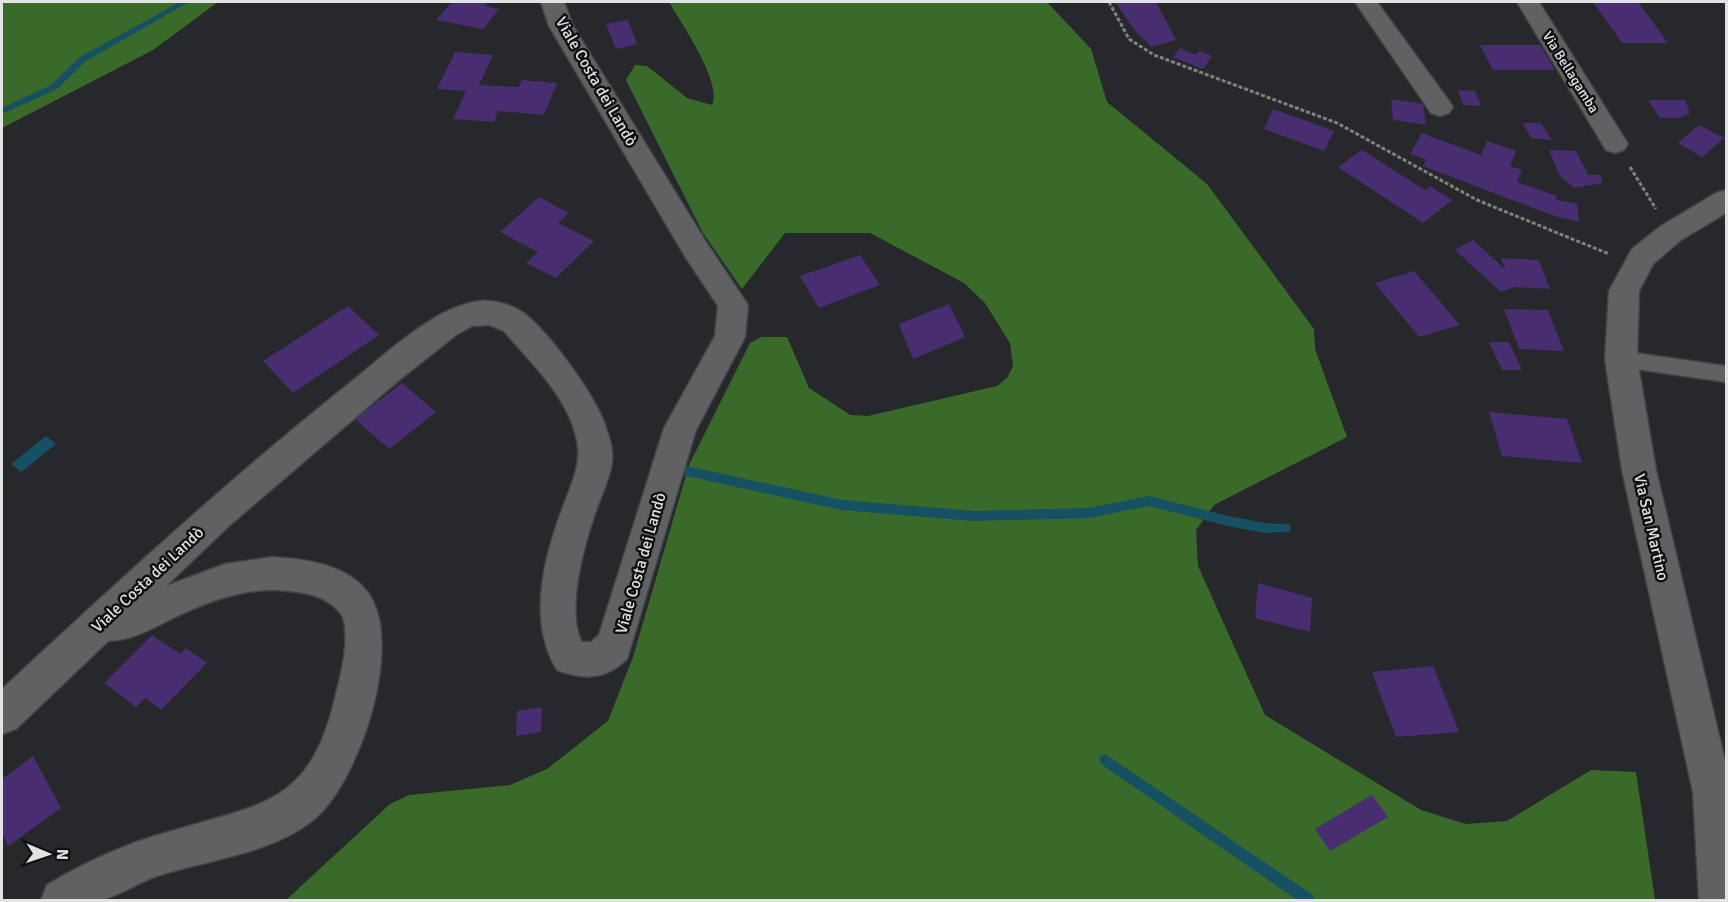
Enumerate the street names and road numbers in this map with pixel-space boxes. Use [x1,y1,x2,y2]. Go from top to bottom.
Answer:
street label: Viale Costa dei Landò [551,13,641,150]
street label: Via Bellagamba [1539,28,1602,116]
street label: Via San Martino [1629,472,1673,582]
street label: Viale Costa dei Landò [611,490,671,636]
street label: Viale Costa dei Landò [87,523,208,637]

